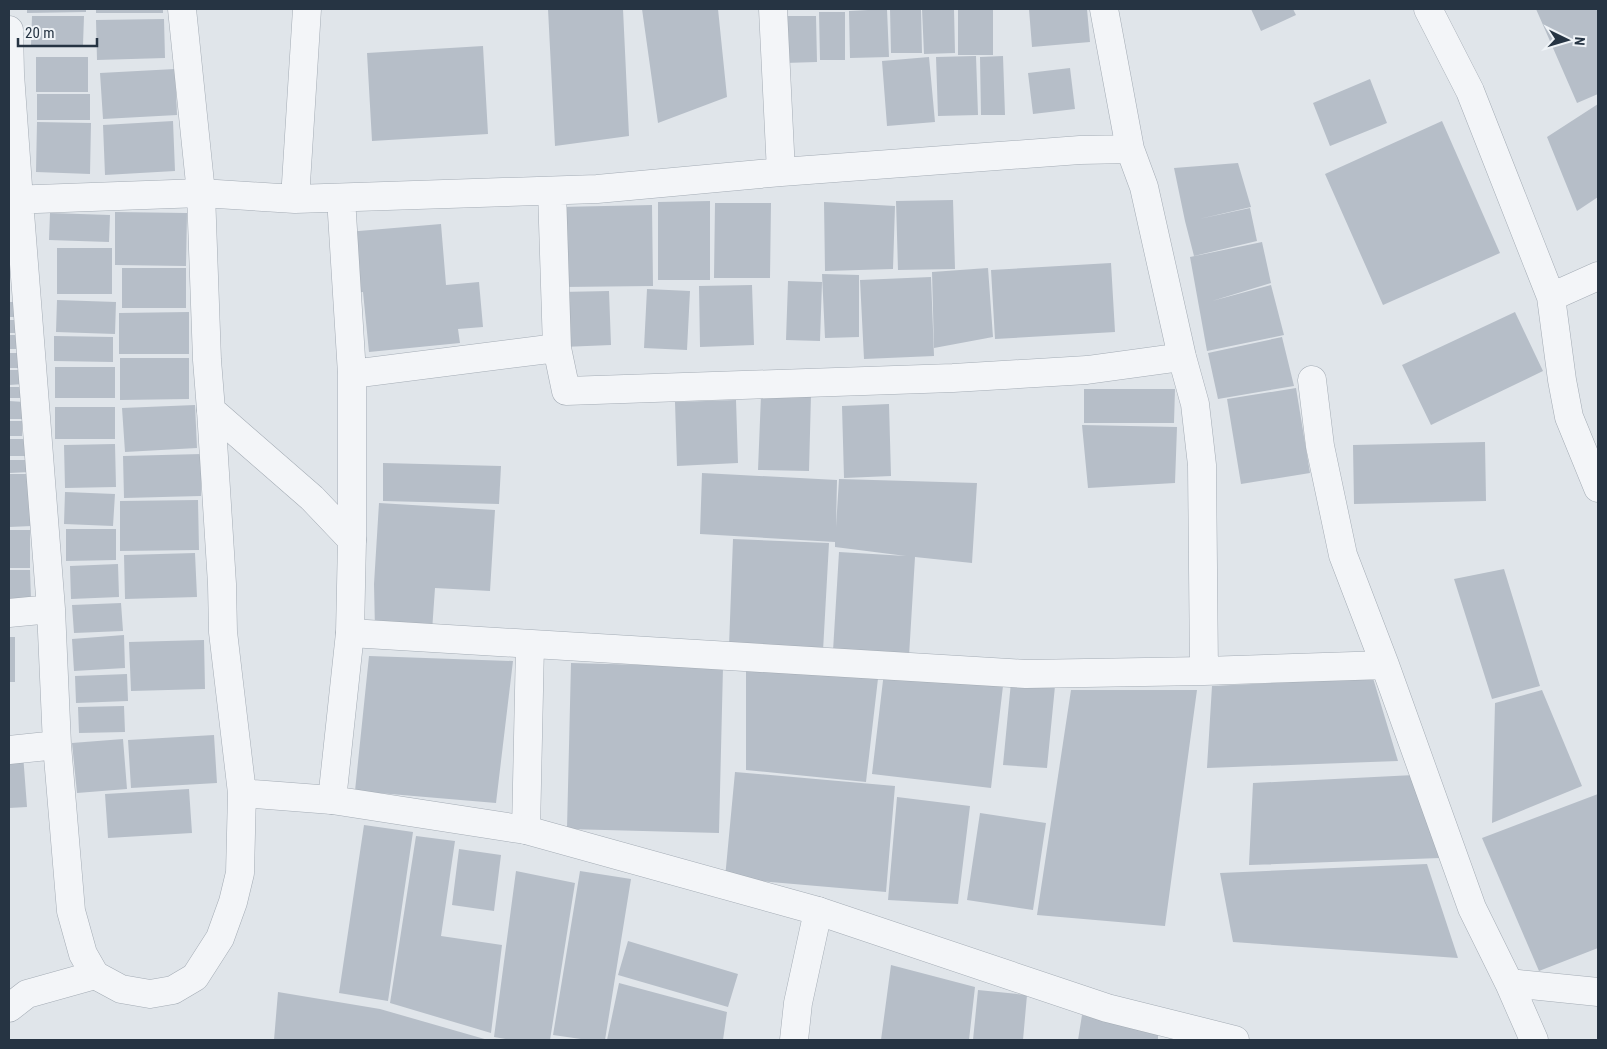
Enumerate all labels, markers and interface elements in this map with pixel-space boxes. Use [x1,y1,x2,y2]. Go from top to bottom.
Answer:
scale bar [18,15,96,47]
north arrow [1542,15,1592,65]
text: 20 m [25,24,55,42]
text: N [1572,36,1588,46]

